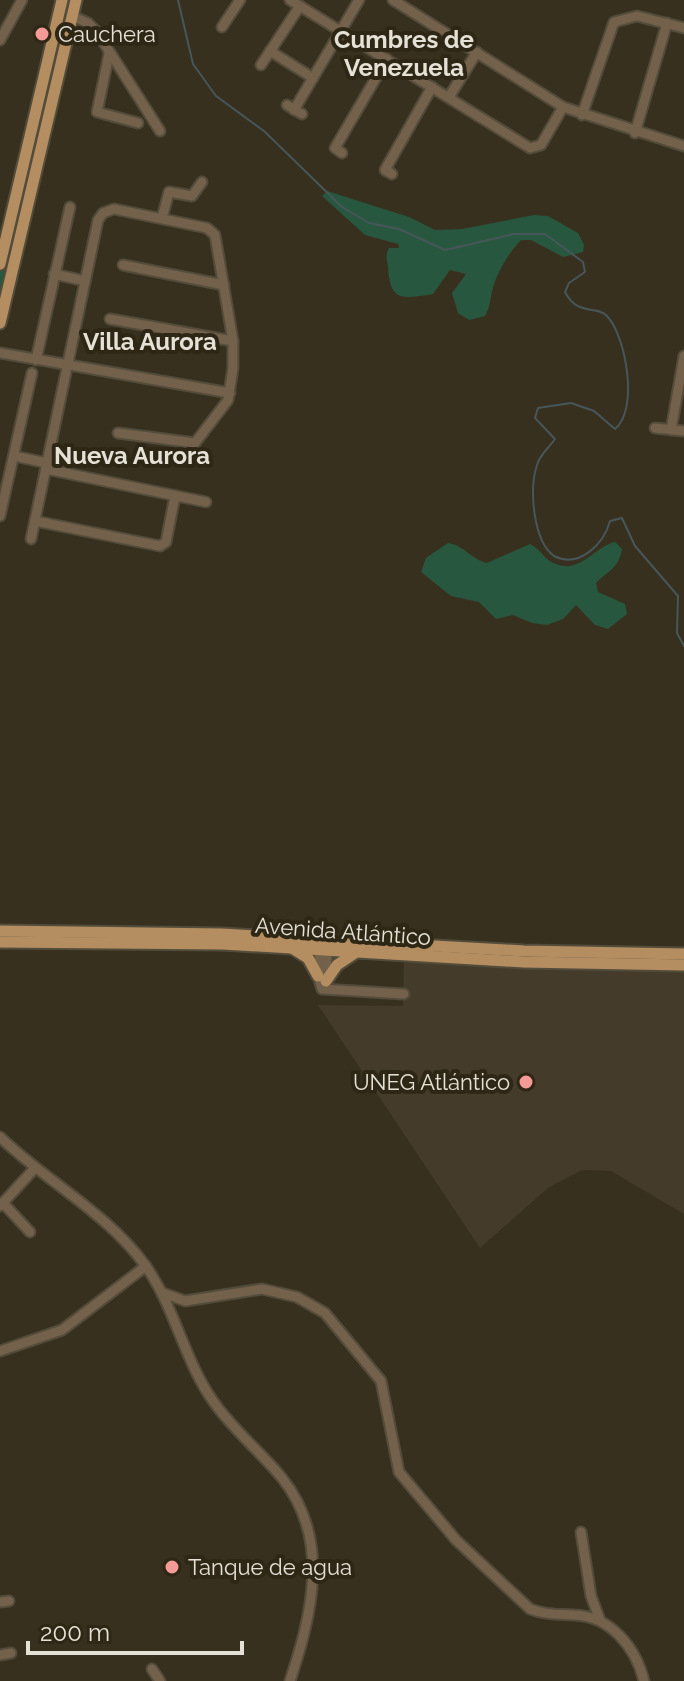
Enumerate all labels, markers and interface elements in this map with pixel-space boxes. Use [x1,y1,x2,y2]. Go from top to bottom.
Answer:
place label: Cauchera [58,21,156,47]
marker: Cauchera [33,25,51,43]
district label: Cumbres de Venezuela [334,25,474,82]
district label: Villa Aurora [83,327,217,356]
district label: Nueva Aurora [54,441,210,470]
street label: Avenida Atlántico [254,912,432,950]
place label: UNEG Atlántico [353,1069,510,1095]
marker: UNEG Atlántico [517,1073,535,1091]
place label: Tanque de agua [188,1554,352,1580]
marker: Tanque de agua [163,1558,181,1576]
scale bar [28,1605,242,1655]
text: 200 m [40,1618,110,1647]

